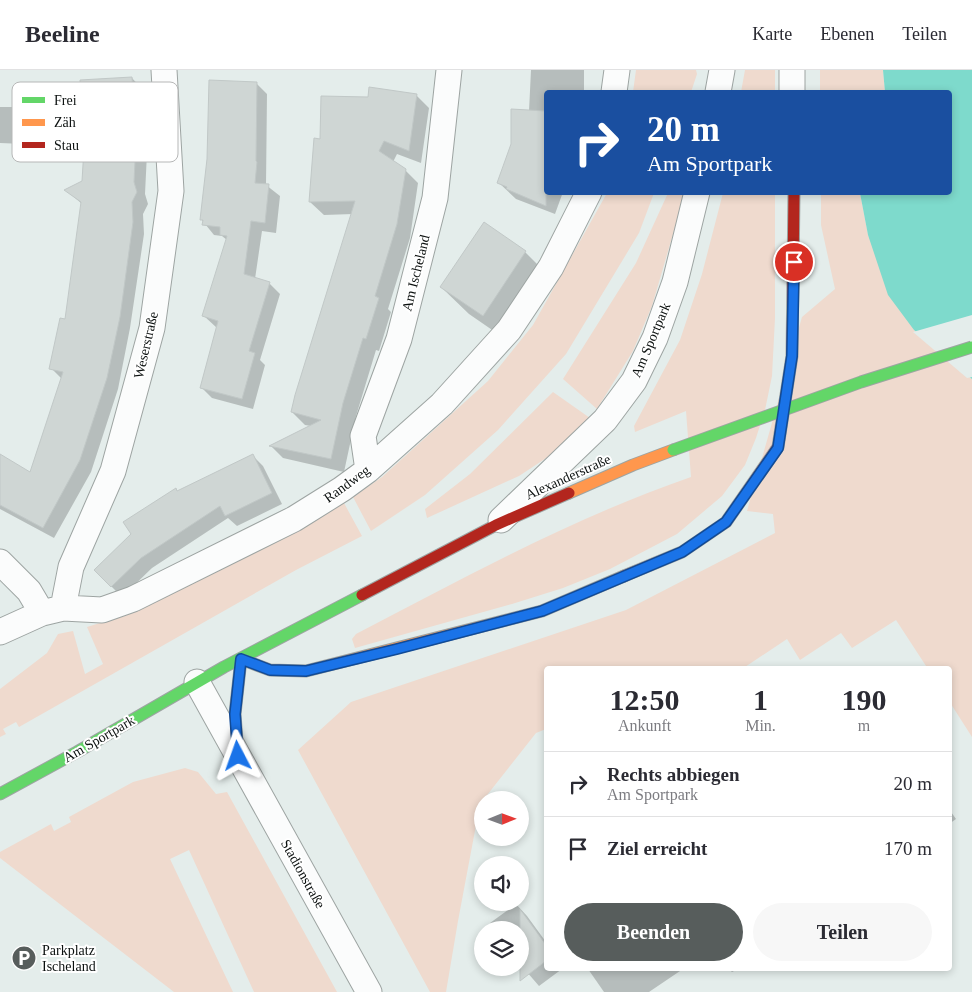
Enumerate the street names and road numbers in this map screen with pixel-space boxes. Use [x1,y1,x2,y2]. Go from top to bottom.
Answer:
street label: Am Ischeland [399,233,433,313]
street label: Am Sportpark [629,300,673,380]
street label: Weserstraße [131,310,161,380]
street label: Alexanderstraße [523,451,613,503]
street label: Randweg [321,462,373,506]
street label: Am Sportpark [61,713,137,765]
street label: Stadionstraße [278,837,328,911]

